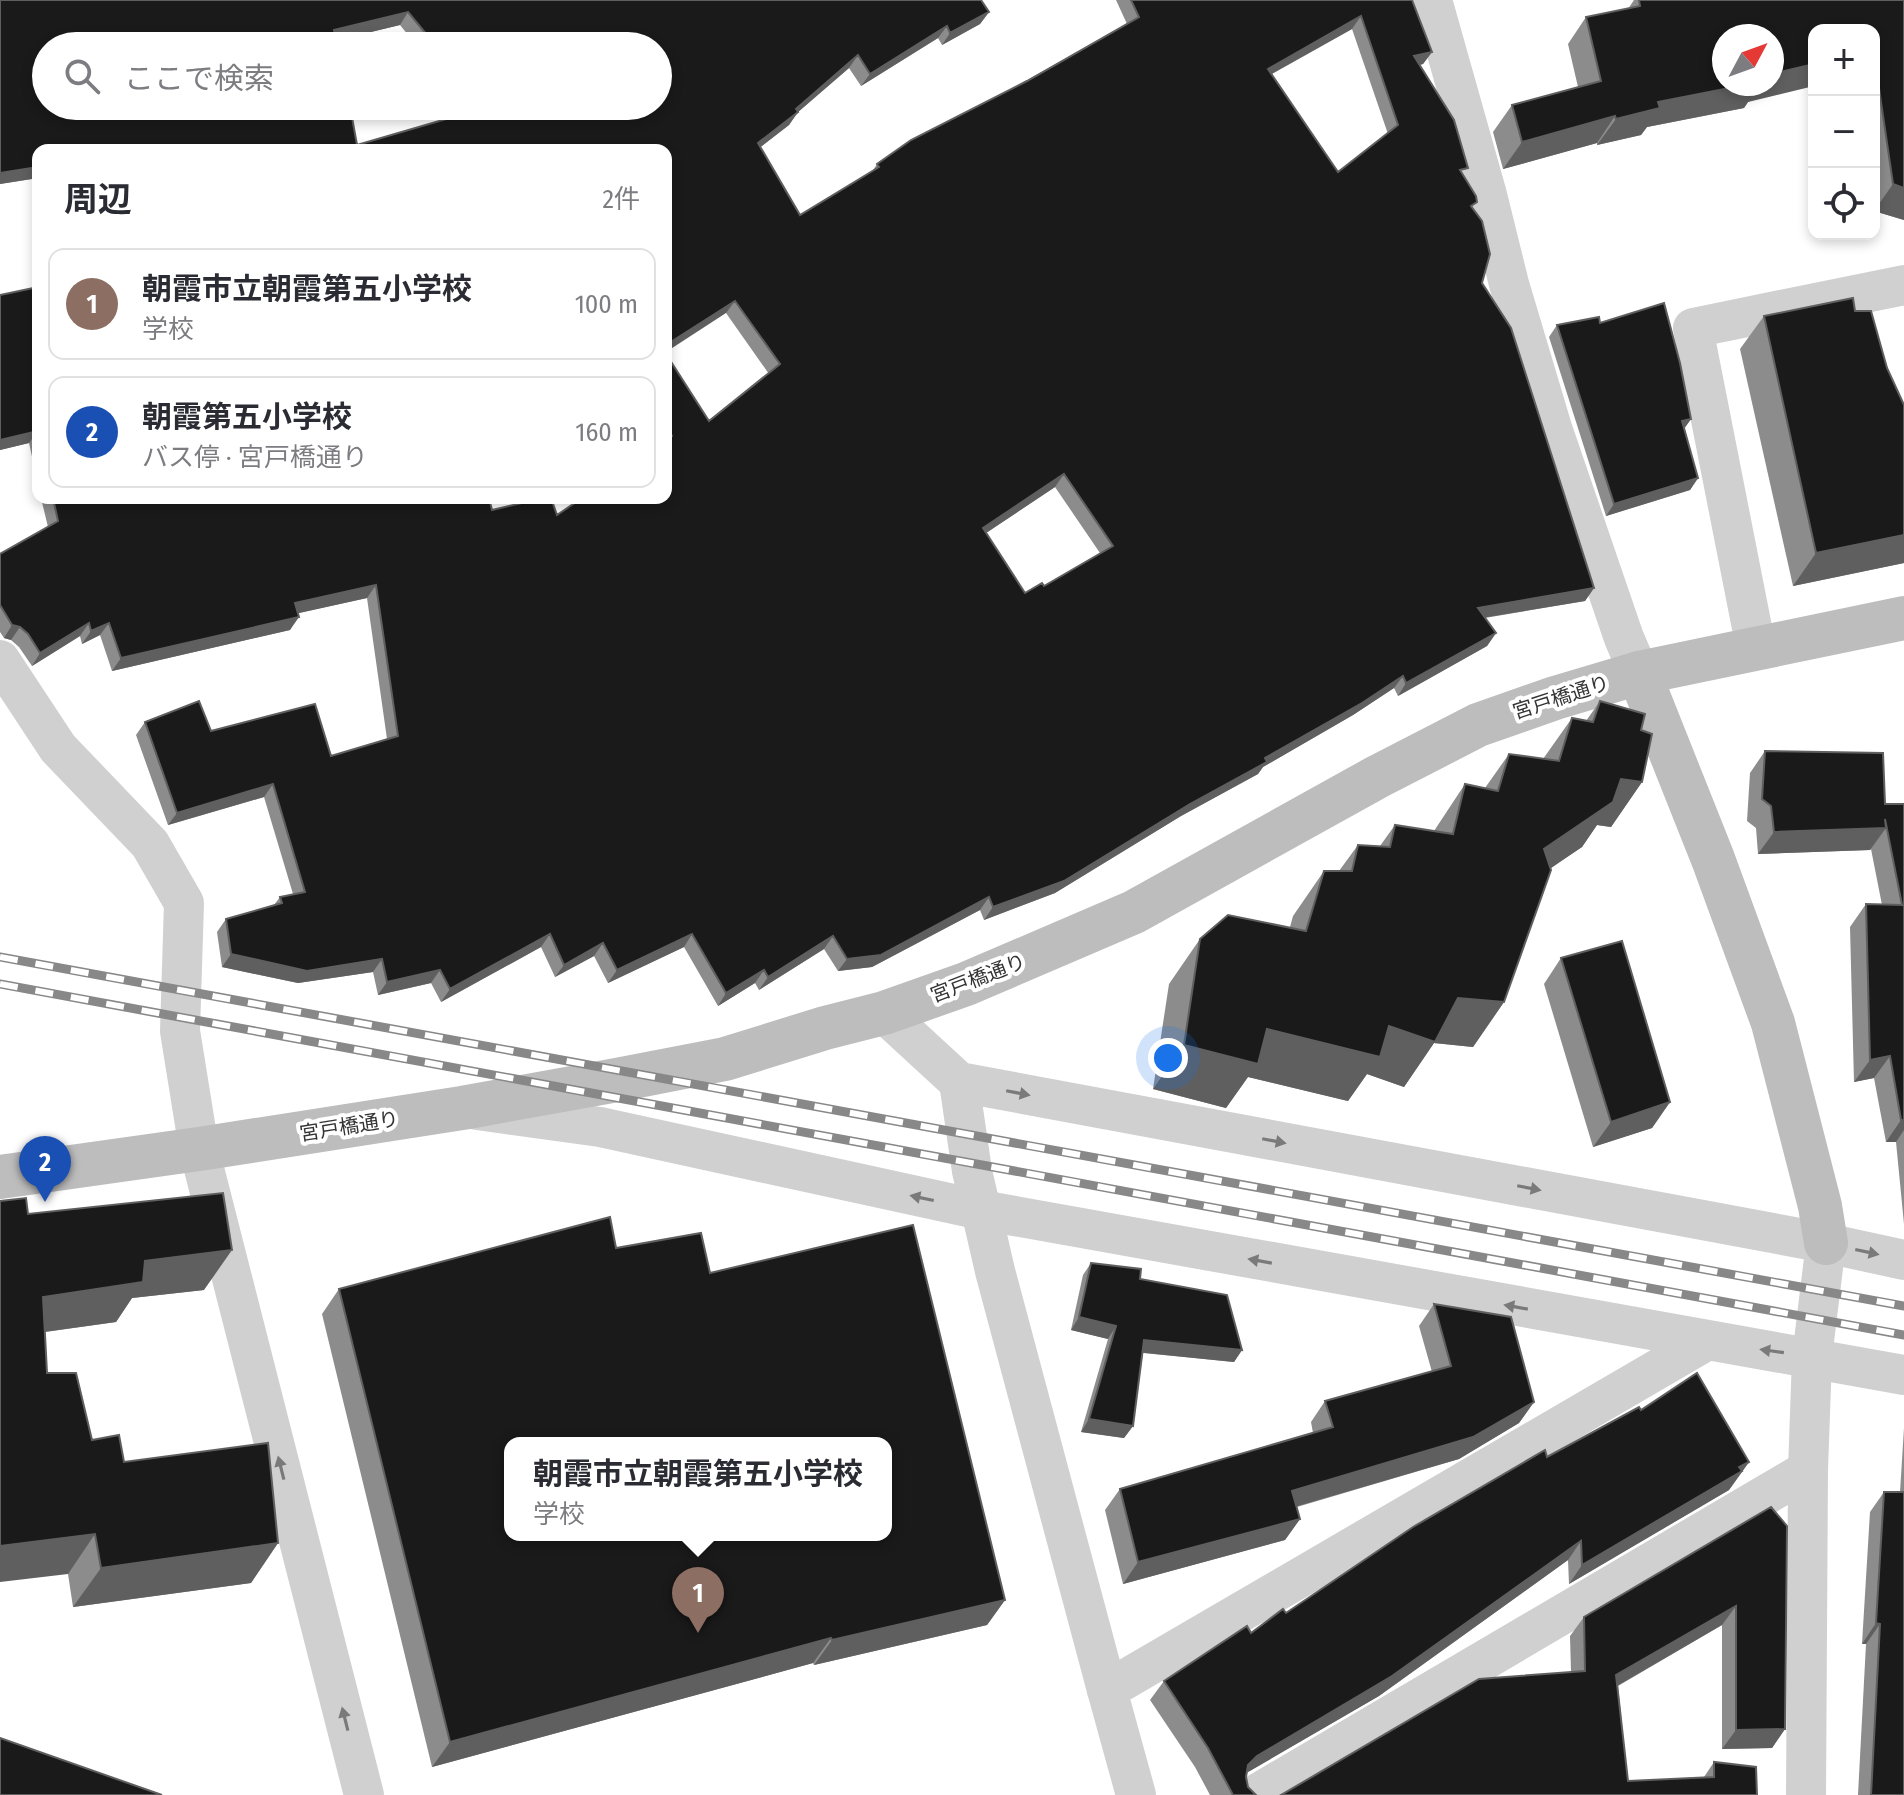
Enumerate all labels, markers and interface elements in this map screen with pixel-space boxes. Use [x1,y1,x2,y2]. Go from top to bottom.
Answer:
north arrow [1712,24,1784,96]
map controls [1808,24,1880,240]
button: + [1808,24,1880,96]
search box [32,32,672,120]
icon: search [60,54,104,98]
text: ここで検索 [124,61,274,97]
button: − [1808,96,1880,168]
button: locate [1808,168,1880,240]
text: 周辺 [64,179,132,220]
text: 2件 [603,184,640,215]
text: 朝霞市立朝霞第五小学校 [142,271,472,307]
text: 1 [87,289,98,320]
text: 100 m [575,289,638,320]
text: 学校 [142,314,194,345]
text: 朝霞第五小学校 [142,399,352,435]
text: 2 [86,417,98,448]
text: 160 m [575,417,638,448]
text: バス停 · 宮戸橋通り [142,442,368,473]
street label: 宮戸橋通り [1510,670,1612,724]
street label: 宮戸橋通り [927,949,1029,1007]
your location [1148,1038,1188,1078]
one-way arrow [1006,1087,1031,1099]
street label: 宮戸橋通り [298,1106,400,1146]
one-way arrow [1262,1135,1287,1147]
pin: 2 [19,1136,71,1202]
one-way arrow [1517,1183,1542,1195]
one-way arrow [909,1191,934,1204]
one-way arrow [1855,1247,1880,1259]
one-way arrow [1247,1254,1272,1266]
one-way arrow [1503,1301,1528,1313]
one-way arrow [1759,1344,1784,1357]
popup [504,1437,892,1541]
one-way arrow [274,1455,286,1480]
text: 朝霞市立朝霞第五小学校 [533,1456,863,1492]
text: 学校 [533,1499,585,1530]
pin: 1 [672,1567,724,1633]
one-way arrow [338,1707,350,1732]

